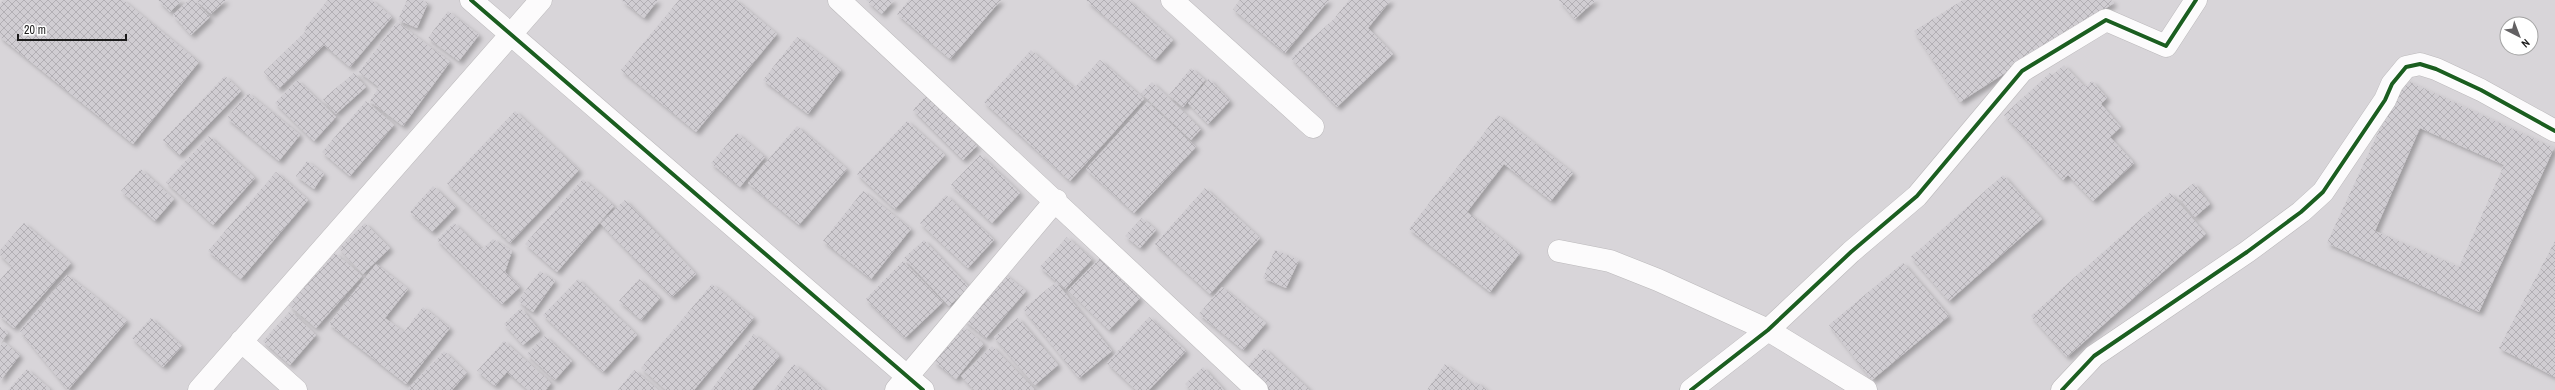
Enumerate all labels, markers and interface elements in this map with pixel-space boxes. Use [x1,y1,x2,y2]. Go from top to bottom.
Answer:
scale bar [18,16,126,42]
north arrow [2499,16,2539,56]
text: 20 m [24,22,46,38]
text: N [2519,36,2533,51]

